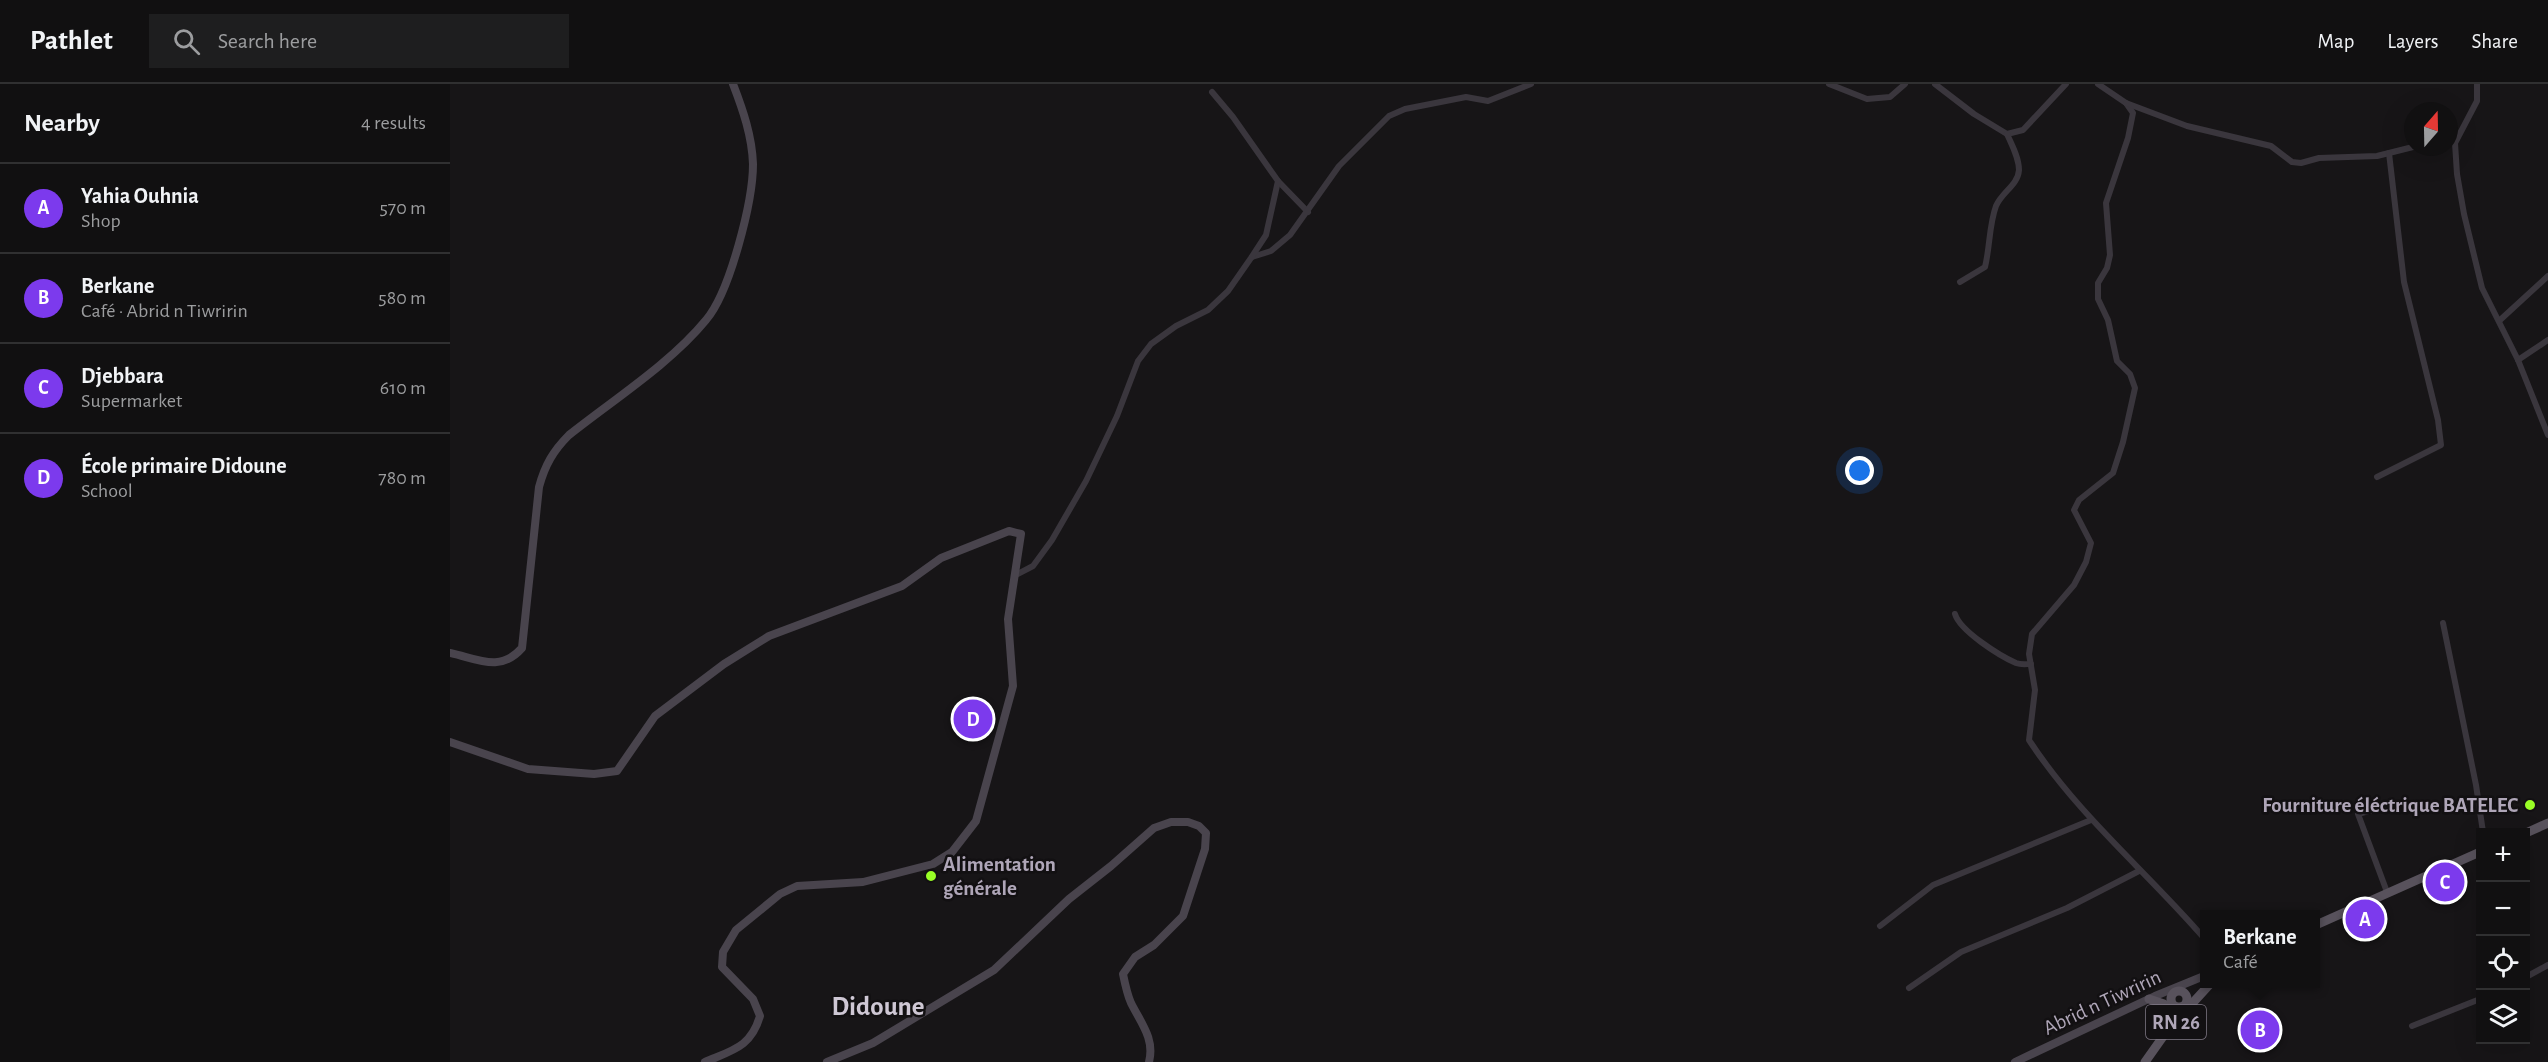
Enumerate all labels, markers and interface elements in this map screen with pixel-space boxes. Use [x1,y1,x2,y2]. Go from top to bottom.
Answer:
search box [149,14,569,68]
icon: search [170,25,203,58]
text: Pathlet [30,27,113,55]
text: Search here [218,30,317,52]
text: Map [2318,31,2354,52]
text: Layers [2387,31,2438,52]
text: Share [2471,31,2518,52]
north arrow [2404,102,2458,156]
text: Nearby [24,110,100,136]
text: 4 results [361,113,426,133]
text: Yahia Ouhnia [81,185,199,207]
text: A [38,198,50,218]
text: 570 m [379,198,426,218]
text: Shop [81,211,121,231]
text: Berkane [81,275,154,297]
text: B [38,288,49,308]
text: 580 m [378,288,426,308]
text: Café · Abrid n Tiwririn [81,301,248,321]
text: Djebbara [81,365,164,387]
text: C [38,378,49,398]
text: 610 m [380,378,426,398]
text: Supermarket [81,391,182,411]
text: École primaire Didoune [81,455,287,477]
your location [1845,456,1874,485]
text: D [37,468,50,488]
text: 780 m [378,468,426,488]
text: School [81,481,133,501]
pin: D [954,696,992,742]
place label: Fourniture éléctrique BATELEC [2262,795,2518,816]
marker: Fourniture éléctrique BATELEC [2523,798,2537,812]
map controls [2476,828,2530,1044]
button: + [2476,828,2530,882]
place label: Alimentation générale [943,854,1056,899]
pin: C [2426,860,2464,904]
marker: Alimentation générale [924,869,938,883]
button: − [2476,882,2530,936]
pin: A [2346,896,2384,942]
popup [2200,910,2320,988]
text: Berkane [2223,926,2297,948]
button: locate [2476,936,2530,990]
text: Café [2223,952,2258,972]
street label: Abrid n Tiwririn [2040,966,2164,1039]
button: layers [2476,990,2530,1044]
district label: Didoune [831,993,925,1020]
road number: RN 26 [2146,1005,2206,1039]
pin: B [2240,1008,2280,1052]

